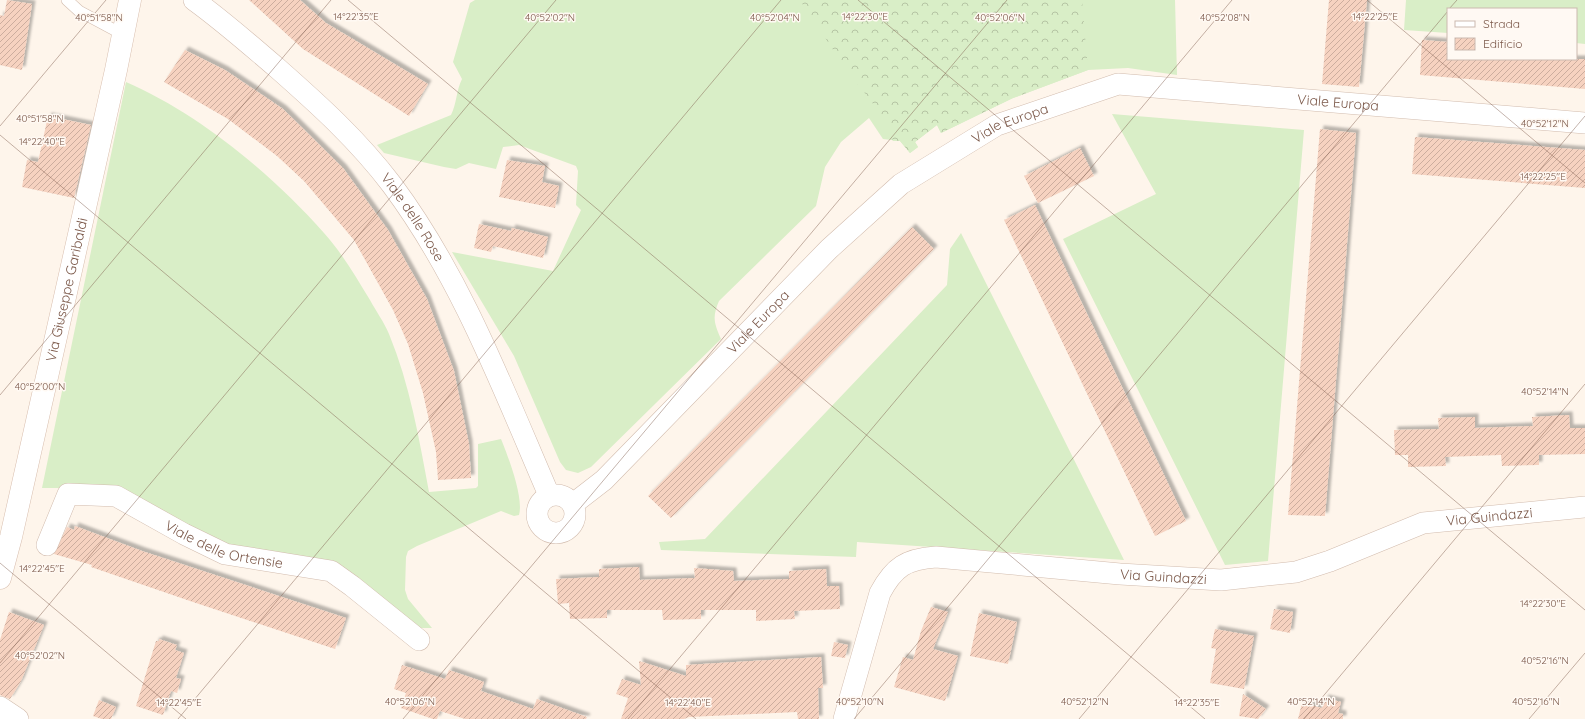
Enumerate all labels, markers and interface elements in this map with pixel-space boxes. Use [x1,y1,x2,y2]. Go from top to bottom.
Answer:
legend [1447,8,1577,60]
text: 14°22'35"E [333,10,379,23]
text: 14°22'30"E [842,10,888,23]
text: 14°22'25"E [1352,10,1398,23]
text: 40°51'58"N [75,11,123,24]
text: 40°52'02"N [525,11,575,24]
text: 40°52'04"N [750,11,800,24]
text: 40°52'06"N [975,11,1025,24]
text: 40°52'08"N [1200,11,1250,24]
text: Strada [1483,16,1520,31]
text: Edificio [1483,36,1523,51]
street label: Viale Europa [1297,90,1380,115]
street label: Viale Europa [968,99,1051,148]
text: 40°51'58"N [16,112,64,125]
text: 40°52'12"N [1521,117,1569,130]
text: 14°22'40"E [19,135,65,148]
street label: Viale delle Rose [377,169,449,265]
text: 14°22'25"E [1520,170,1566,183]
street label: Via Giuseppe Garibaldi [42,216,92,363]
street label: Viale Europa [723,286,793,357]
text: 40°52'00"N [15,380,65,393]
text: 40°52'14"N [1521,385,1569,398]
street label: Via Guindazzi [1445,503,1533,530]
street label: Viale delle Ortensie [162,516,284,572]
text: 14°22'45"E [19,562,65,575]
street label: Via Guindazzi [1120,565,1207,588]
text: 14°22'30"E [1520,597,1566,610]
text: 40°52'02"N [15,649,65,662]
text: 40°52'16"N [1521,654,1569,667]
text: 40°52'06"N [385,695,435,708]
text: 40°52'10"N [836,695,884,708]
text: 40°52'12"N [1061,695,1109,708]
text: 40°52'14"N [1287,695,1335,708]
text: 40°52'16"N [1512,695,1560,708]
text: 14°22'45"E [156,696,202,709]
text: 14°22'40"E [665,696,711,709]
text: 14°22'35"E [1174,696,1220,709]

